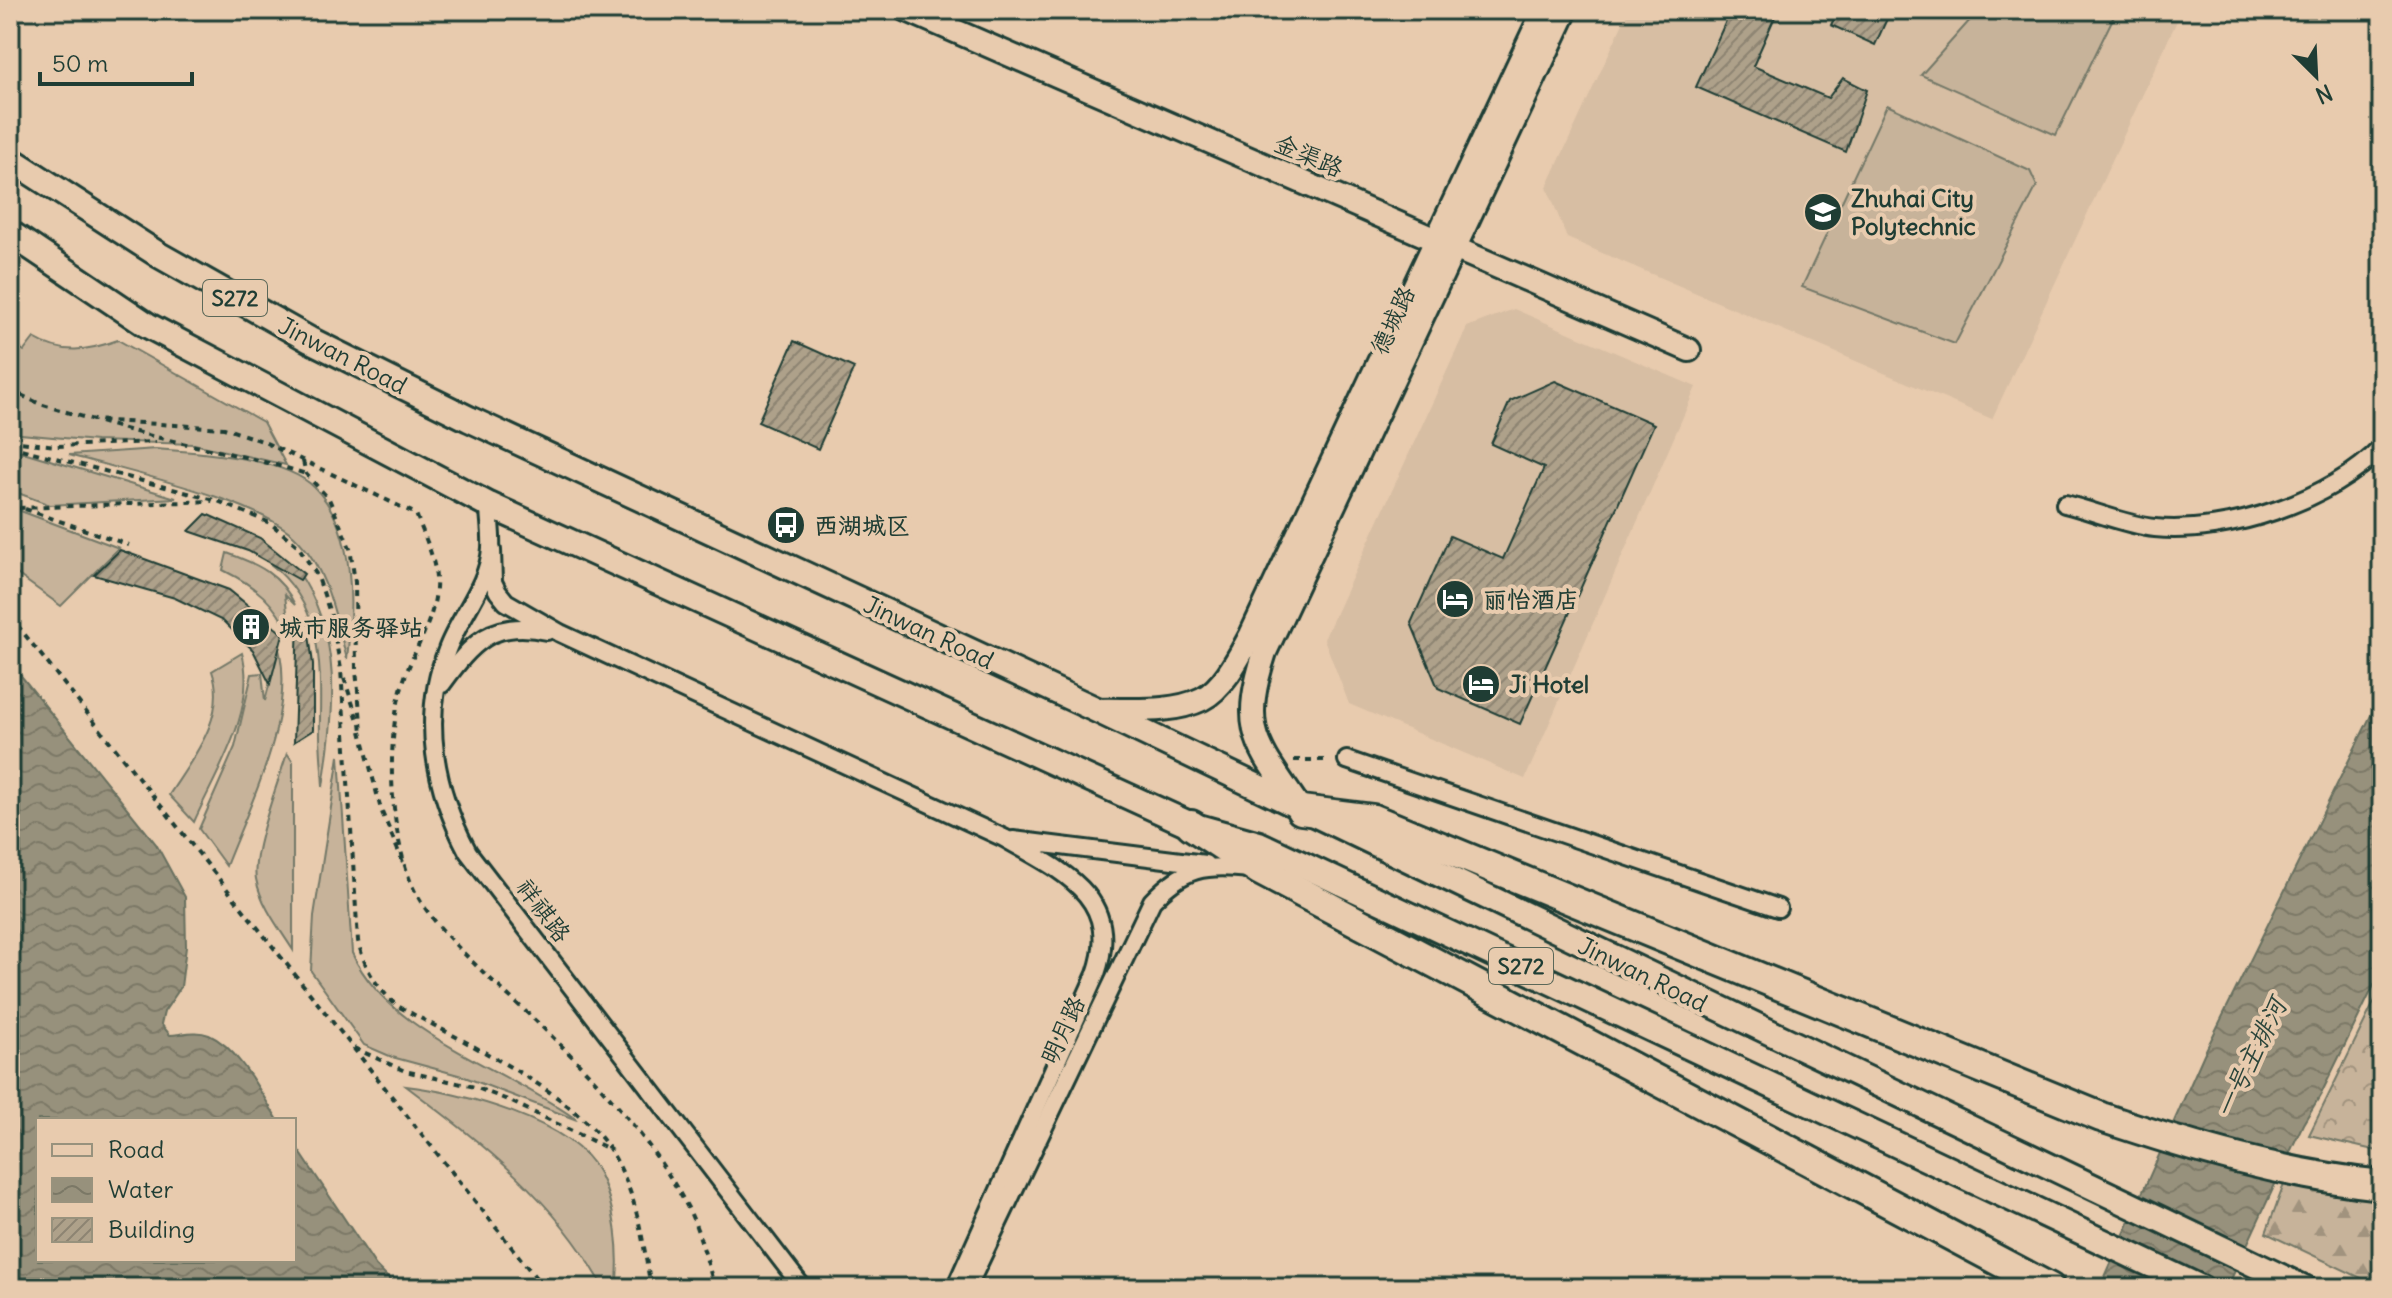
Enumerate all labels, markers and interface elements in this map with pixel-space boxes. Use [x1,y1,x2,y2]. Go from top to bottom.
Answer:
scale bar [40,36,192,86]
north arrow [2276,36,2356,116]
text: 50 m [52,48,108,78]
text: N [2311,78,2337,110]
street label: 金渠路 [1270,127,1348,183]
place label: Zhuhai City Polytechnic [1851,183,1976,241]
school or university icon: Zhuhai City Polytechnic [1802,191,1844,233]
road number: S272 [203,280,267,316]
street label: 德城路 [1363,281,1421,359]
street label: Jinwan Road [274,310,412,400]
bus stop icon: 西湖城区 [765,504,807,546]
place label: 西湖城区 [814,510,910,540]
hotel icon: 丽怡酒店 [1434,578,1476,620]
place label: 丽怡酒店 [1483,584,1579,614]
street label: Jinwan Road [859,589,999,675]
building icon: 城市服务驿站 [230,606,272,648]
place label: 城市服务驿站 [279,612,423,642]
hotel icon: Ji Hotel [1460,663,1502,705]
place label: Ji Hotel [1509,669,1589,699]
street label: 祥祺路 [510,872,578,948]
street label: Jinwan Road [1574,930,1712,1018]
road number: S272 [1489,948,1553,984]
water label: 一号主排河 [2207,989,2295,1124]
street label: 明月路 [1033,991,1091,1069]
legend [36,1118,296,1262]
text: Road [108,1134,164,1164]
text: Water [108,1174,173,1204]
text: Building [108,1214,195,1244]

